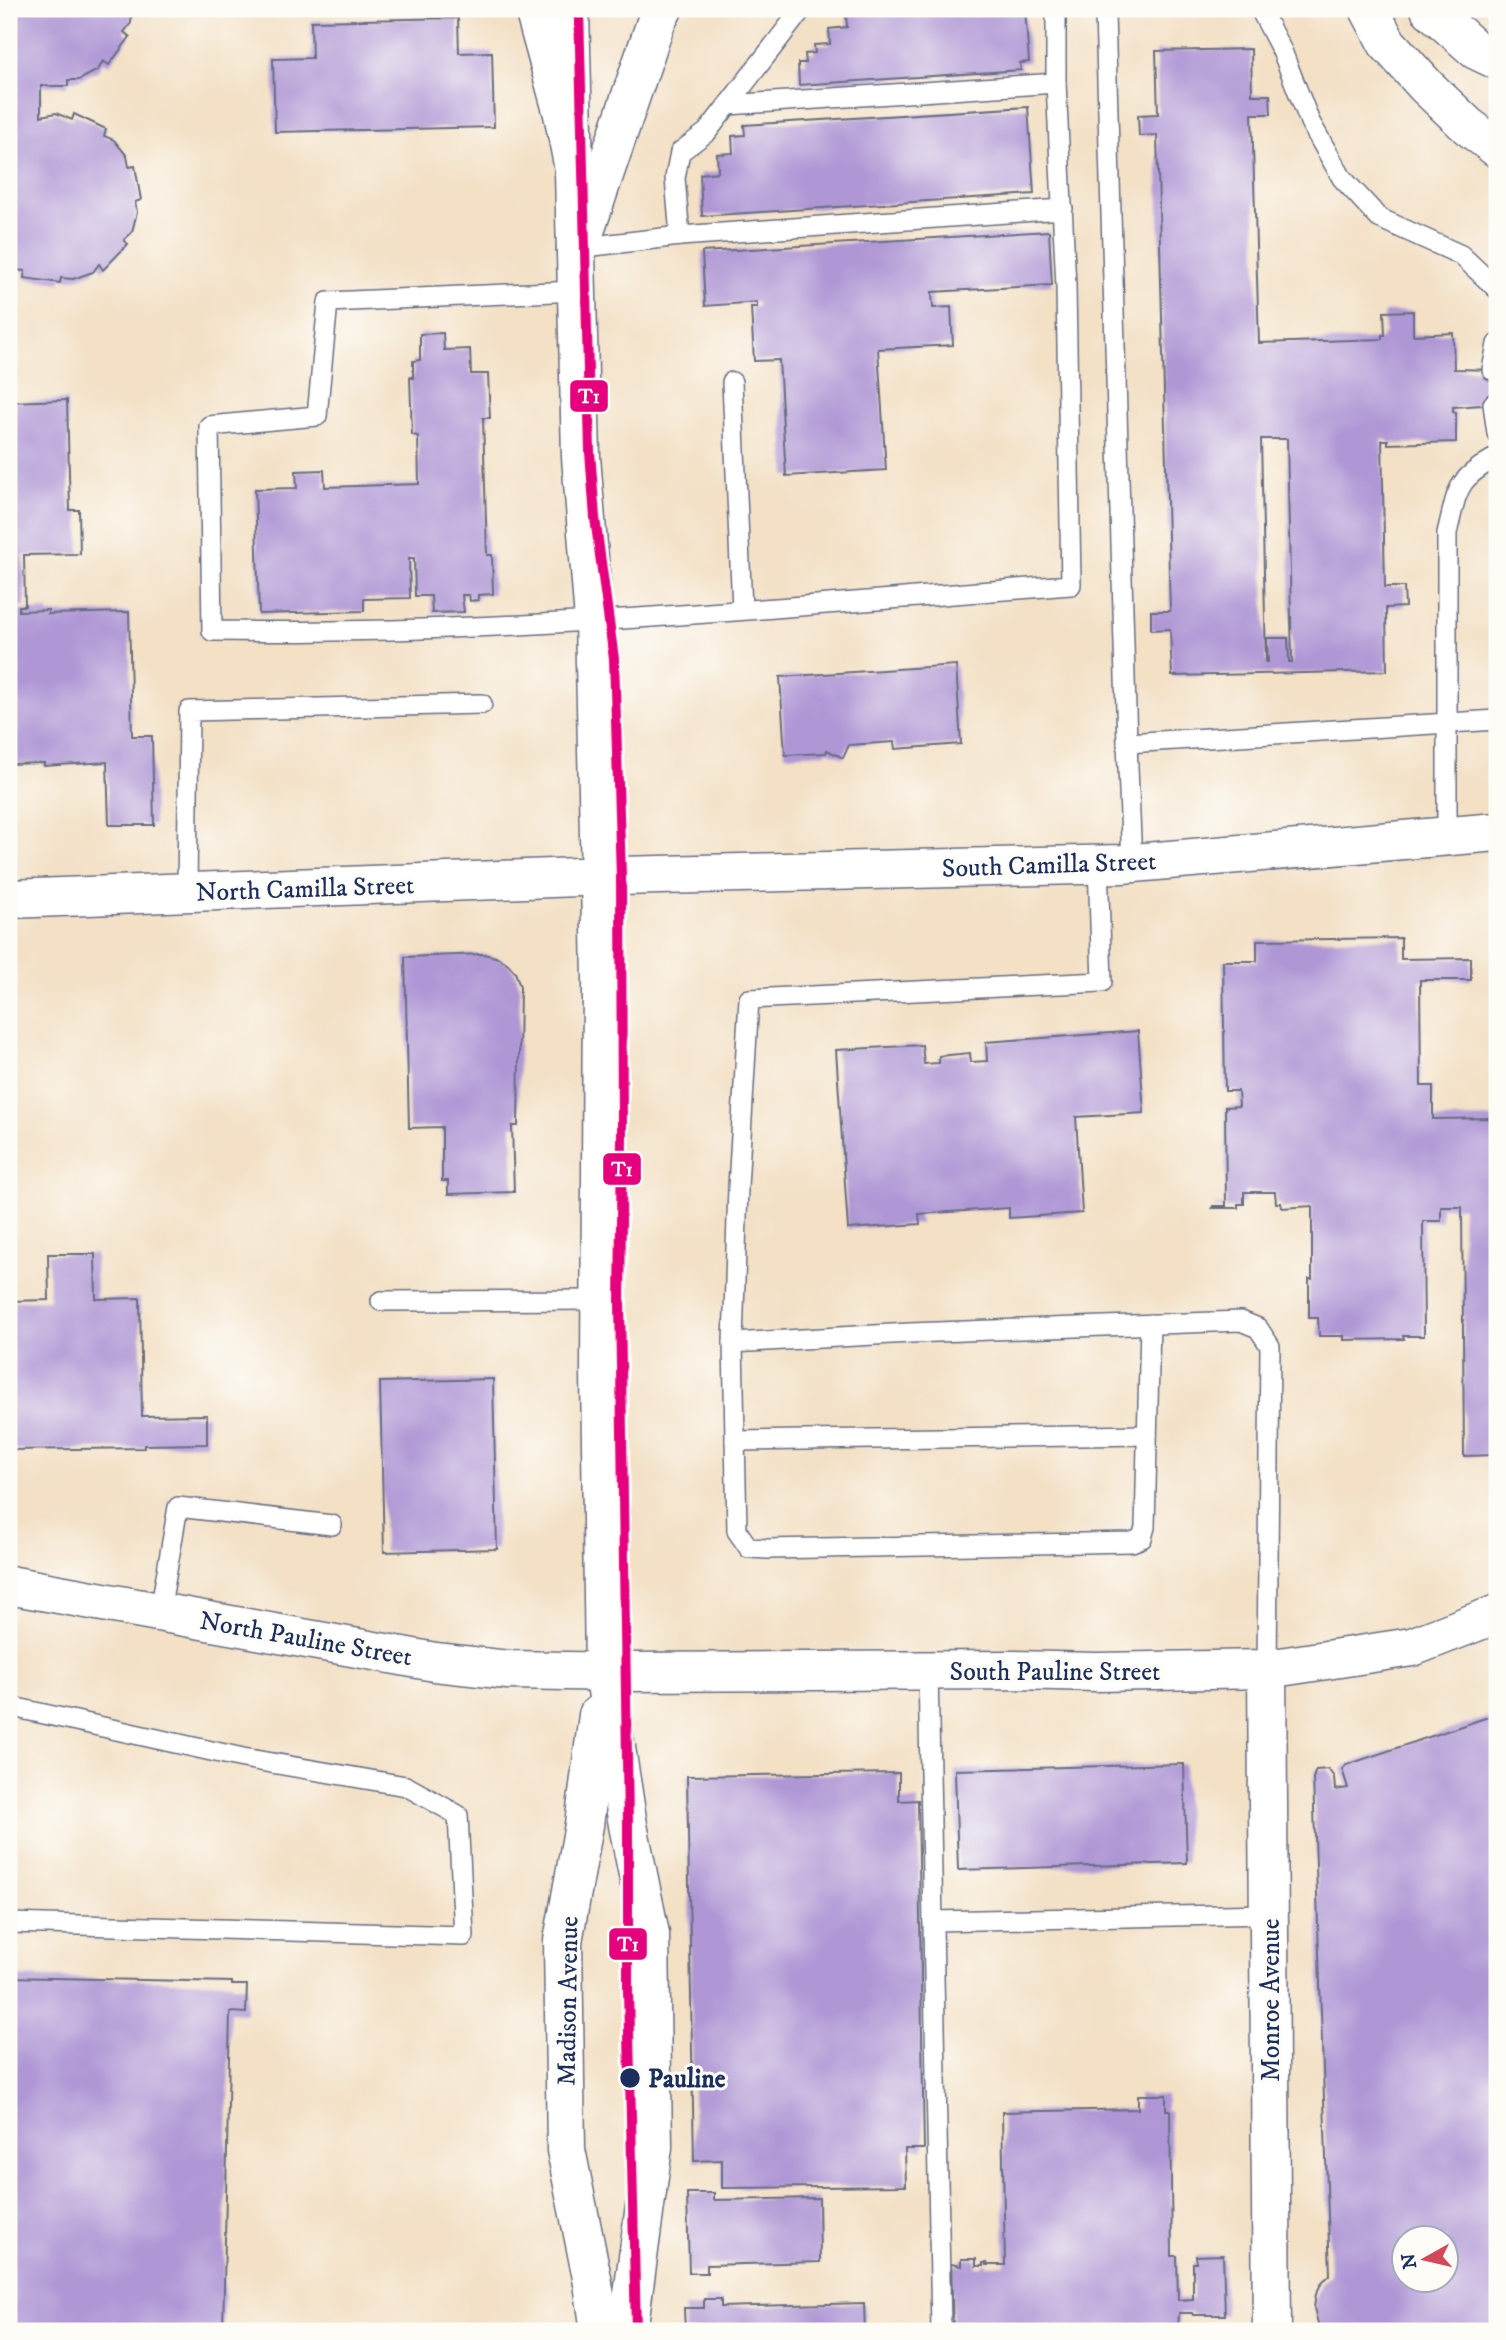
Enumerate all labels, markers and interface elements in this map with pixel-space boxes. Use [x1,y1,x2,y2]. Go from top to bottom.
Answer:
line badge: T1 [569,379,609,413]
text: T1 [577,386,600,409]
street label: South Camilla Street [941,845,1157,886]
street label: North Camilla Street [195,869,415,910]
line badge: T1 [602,1152,642,1186]
text: T1 [610,1159,633,1182]
street label: North Pauline Street [197,1605,415,1674]
street label: South Pauline Street [950,1656,1160,1689]
street label: Madison Avenue [551,1916,586,2086]
street label: Monroe Avenue [1255,1918,1288,2082]
line badge: T1 [608,1927,648,1961]
text: T1 [616,1934,639,1957]
place label: Pauline [648,2063,726,2096]
marker: Pauline [618,2066,642,2090]
north arrow [1390,2224,1460,2294]
text: N [1397,2251,1422,2270]

